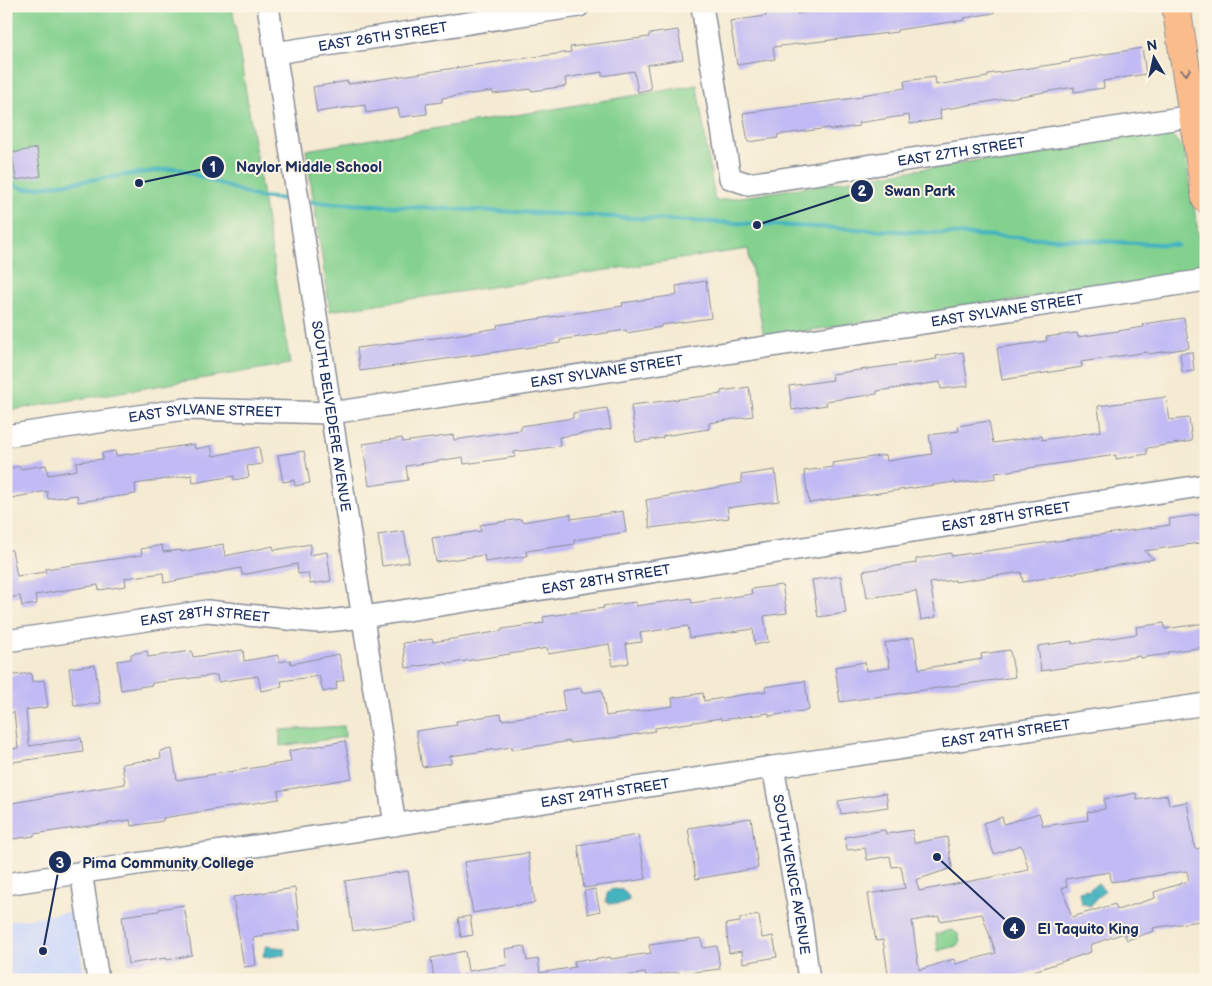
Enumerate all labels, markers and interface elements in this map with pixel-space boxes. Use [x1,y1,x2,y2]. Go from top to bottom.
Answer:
street label: EAST 26TH STREET [317,18,449,55]
north arrow [1130,32,1180,82]
text: N [1146,36,1159,55]
one-way arrow [1180,68,1191,76]
street label: EAST 27TH STREET [896,133,1027,170]
callout: Naylor Middle School [201,152,392,182]
text: 1 [210,158,216,177]
text: Naylor Middle School [236,158,382,177]
callout: Swan Park [849,176,965,206]
text: 2 [858,182,867,201]
text: Swan Park [885,182,956,201]
street label: EAST SYLVANE STREET [930,290,1085,330]
street label: SOUTH BELVEDERE AVENUE [308,319,355,513]
street label: EAST SYLVANE STREET [529,351,685,391]
street label: EAST SYLVANE STREET [127,400,283,426]
street label: EAST 28TH STREET [940,498,1072,535]
street label: EAST 28TH STREET [540,560,672,597]
street label: EAST 28TH STREET [139,602,271,629]
street label: EAST 29TH STREET [940,715,1072,751]
street label: EAST 29TH STREET [539,774,671,811]
street label: SOUTH VENICE AVENUE [770,793,814,956]
callout: Pima Community College [47,847,264,877]
text: 3 [56,854,65,873]
text: Pima Community College [82,854,254,873]
callout: El Taquito King [1002,913,1148,943]
text: 4 [1010,920,1019,939]
text: El Taquito King [1037,920,1139,939]

